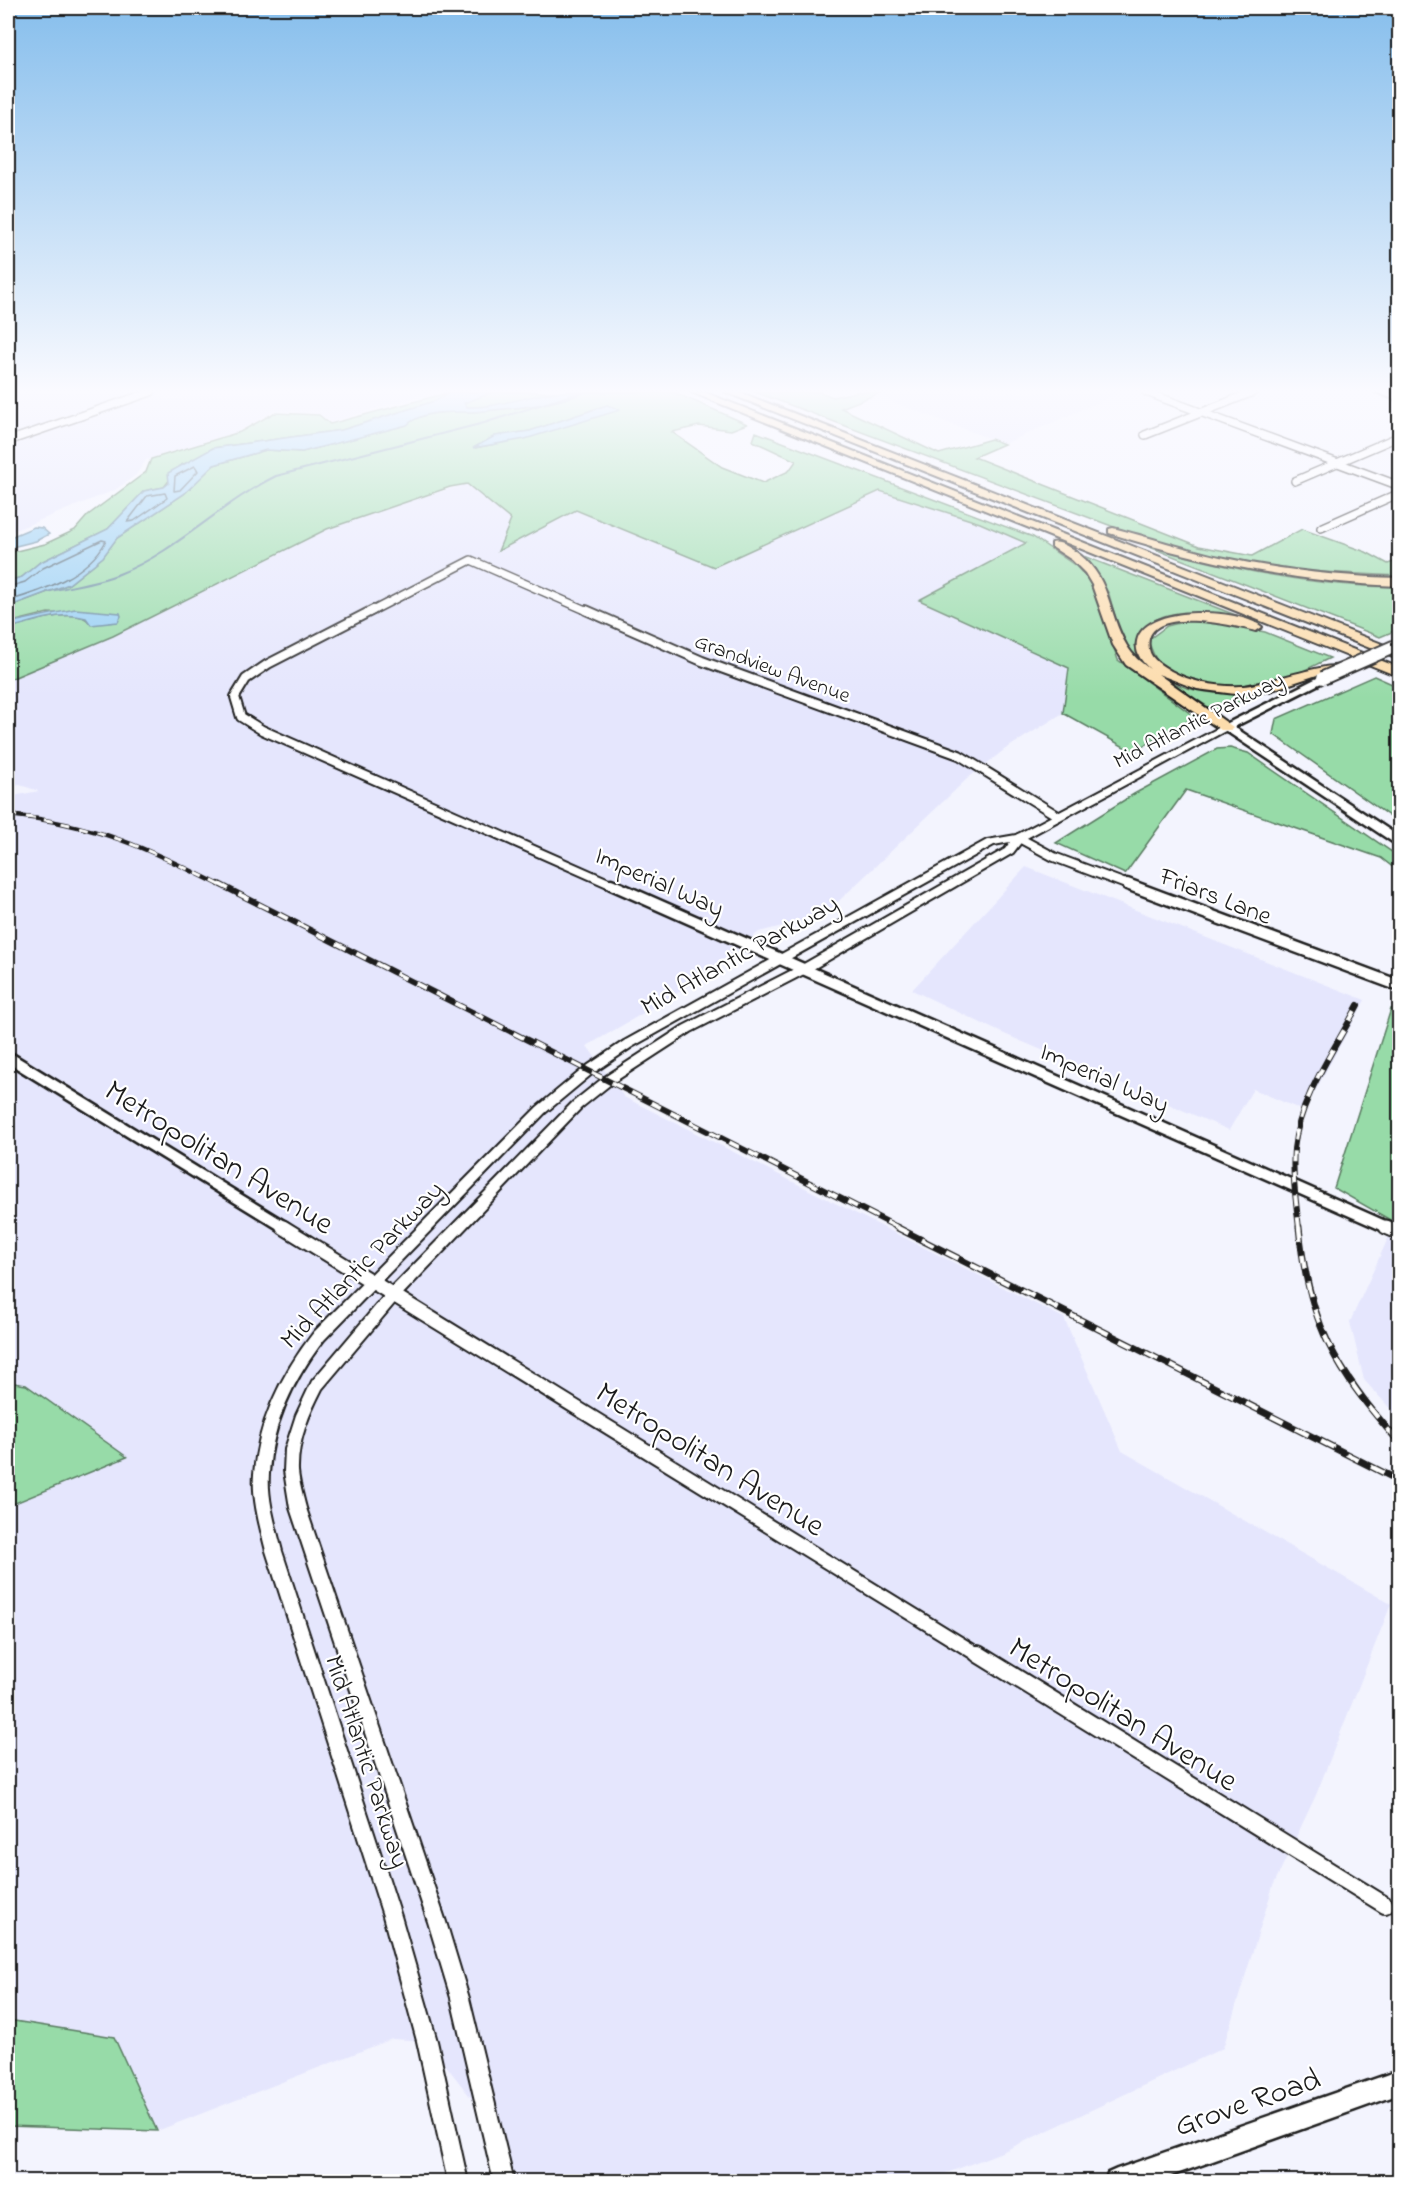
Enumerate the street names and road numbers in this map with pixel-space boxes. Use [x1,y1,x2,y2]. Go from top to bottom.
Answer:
street label: Grandview Avenue [690,627,855,713]
street label: Mid Atlantic Parkway [1109,665,1291,779]
street label: Imperial Way [588,838,730,929]
street label: Friars Lane [1152,859,1277,937]
street label: Mid Atlantic Parkway [634,886,847,1027]
street label: Imperial Way [1033,1034,1175,1125]
street label: Metropolitan Avenue [94,1069,343,1249]
street label: Mid Atlantic Parkway [273,1173,454,1359]
street label: Metropolitan Avenue [585,1371,834,1551]
street label: Metropolitan Avenue [998,1626,1247,1806]
street label: Mid Atlantic Parkway [313,1651,417,1873]
street label: Grove Road [1169,2057,1328,2151]

